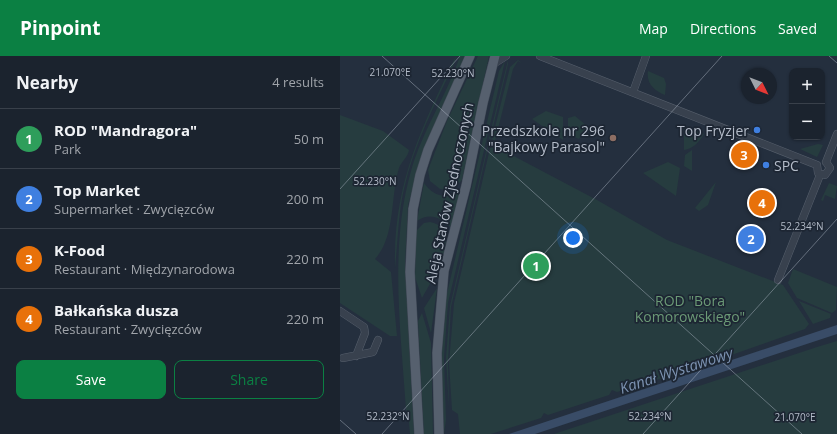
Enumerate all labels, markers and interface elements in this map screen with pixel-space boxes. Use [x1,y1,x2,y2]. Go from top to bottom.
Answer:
text: Pinpoint [20,15,101,41]
text: Map [639,19,668,38]
text: Directions [690,19,756,38]
text: Saved [778,19,817,38]
text: 21.070°E [369,65,411,79]
text: 52.230°N [431,66,475,80]
north arrow [741,68,777,104]
map controls [789,68,825,140]
button: + [789,68,825,104]
text: Nearby [16,71,78,94]
text: 4 results [272,73,324,91]
street label: Aleja Stanów Zjednoczonych [421,101,477,285]
button: − [789,104,825,140]
text: ROD "Mandragora" [54,120,197,140]
place label: Przedszkole nr 296 "Bajkowy Parasol" [482,121,605,156]
place label: Top Fryzjer [677,121,749,140]
marker: Top Fryzjer [752,125,762,135]
text: 1 [25,130,33,148]
text: 50 m [294,130,324,148]
marker: Przedszkole nr 296 "Bajkowy Parasol" [608,133,618,143]
text: Park [54,140,81,158]
pin: 3 [731,140,757,170]
place label: SPC [774,156,799,175]
marker: SPC [761,160,771,170]
text: 52.230°N [353,174,397,188]
text: Top Market [54,180,140,200]
pin: 4 [749,188,775,218]
text: 2 [25,190,33,208]
text: 200 m [286,190,324,208]
text: Supermarket · Zwycięzców [54,200,214,218]
text: 52.234°N [780,219,824,233]
pin: 2 [738,224,764,254]
your location [563,228,583,248]
text: K-Food [54,240,105,260]
text: 3 [25,250,33,268]
text: 220 m [286,250,324,268]
pin: 1 [523,251,549,281]
text: Restaurant · Międzynarodowa [54,260,235,278]
park label: ROD "Bora Komorowskiego" [635,291,745,326]
text: Bałkańska dusza [54,300,179,320]
text: 4 [25,310,33,328]
text: 220 m [286,310,324,328]
text: Restaurant · Zwycięzców [54,320,202,338]
water label: Kanał Wystawowy [617,342,736,398]
button: Save [16,360,166,399]
button: Share [174,360,324,399]
text: 52.232°N [366,409,410,423]
text: 52.234°N [628,409,672,423]
text: 21.070°E [774,410,816,424]

